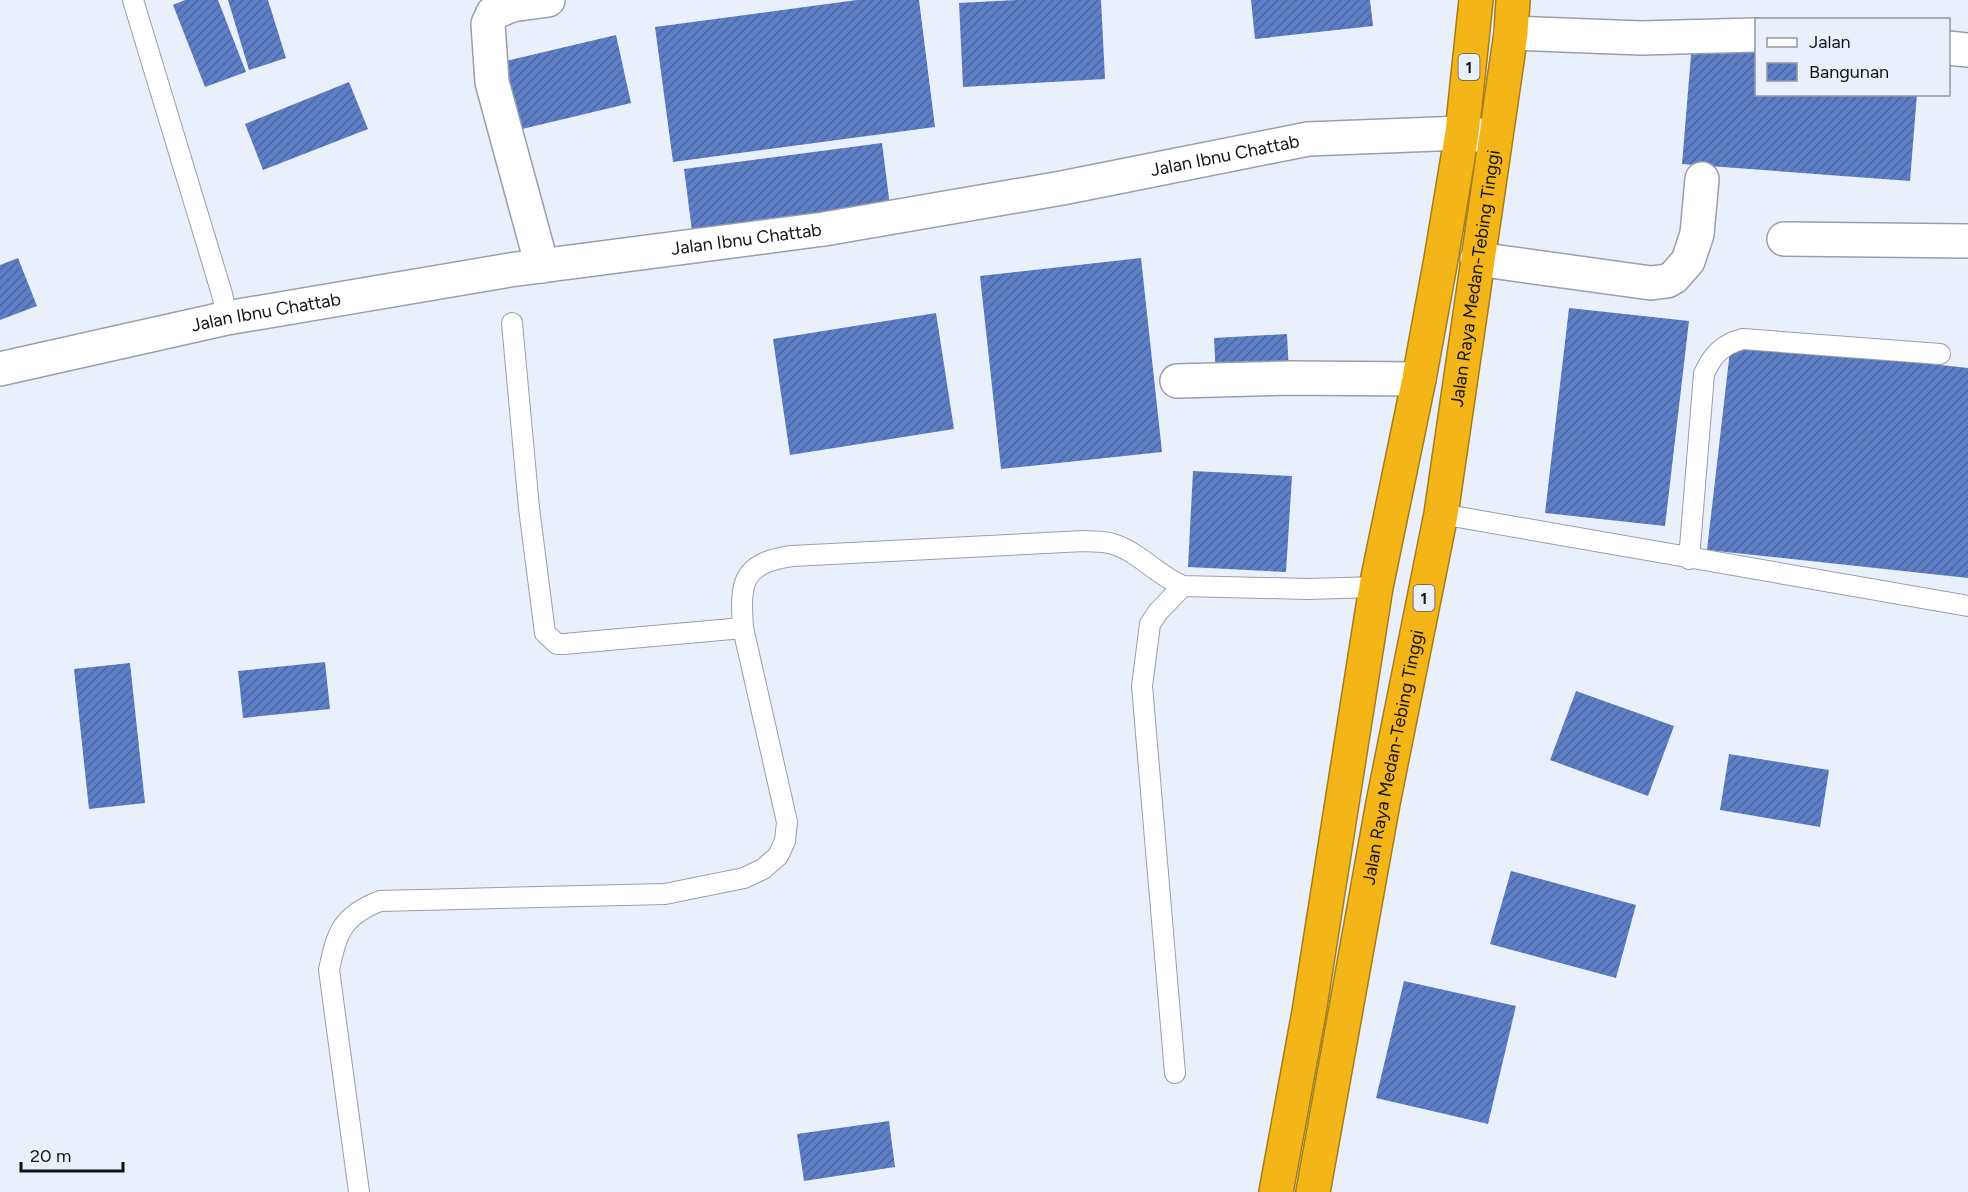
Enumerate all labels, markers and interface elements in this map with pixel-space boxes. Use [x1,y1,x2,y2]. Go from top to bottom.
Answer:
legend [1755,18,1950,96]
text: Jalan [1809,31,1851,53]
road number: 1 [1458,54,1480,80]
text: Bangunan [1809,61,1889,83]
street label: Jalan Ibnu Chattab [1148,130,1301,181]
street label: Jalan Raya Medan-Tebing Tinggi [1446,148,1505,409]
street label: Jalan Ibnu Chattab [670,218,823,260]
street label: Jalan Ibnu Chattab [189,288,342,337]
road number: 1 [1414,585,1434,611]
street label: Jalan Raya Medan-Tebing Tinggi [1357,628,1429,887]
scale bar [21,1135,123,1173]
text: 20 m [30,1145,71,1167]

